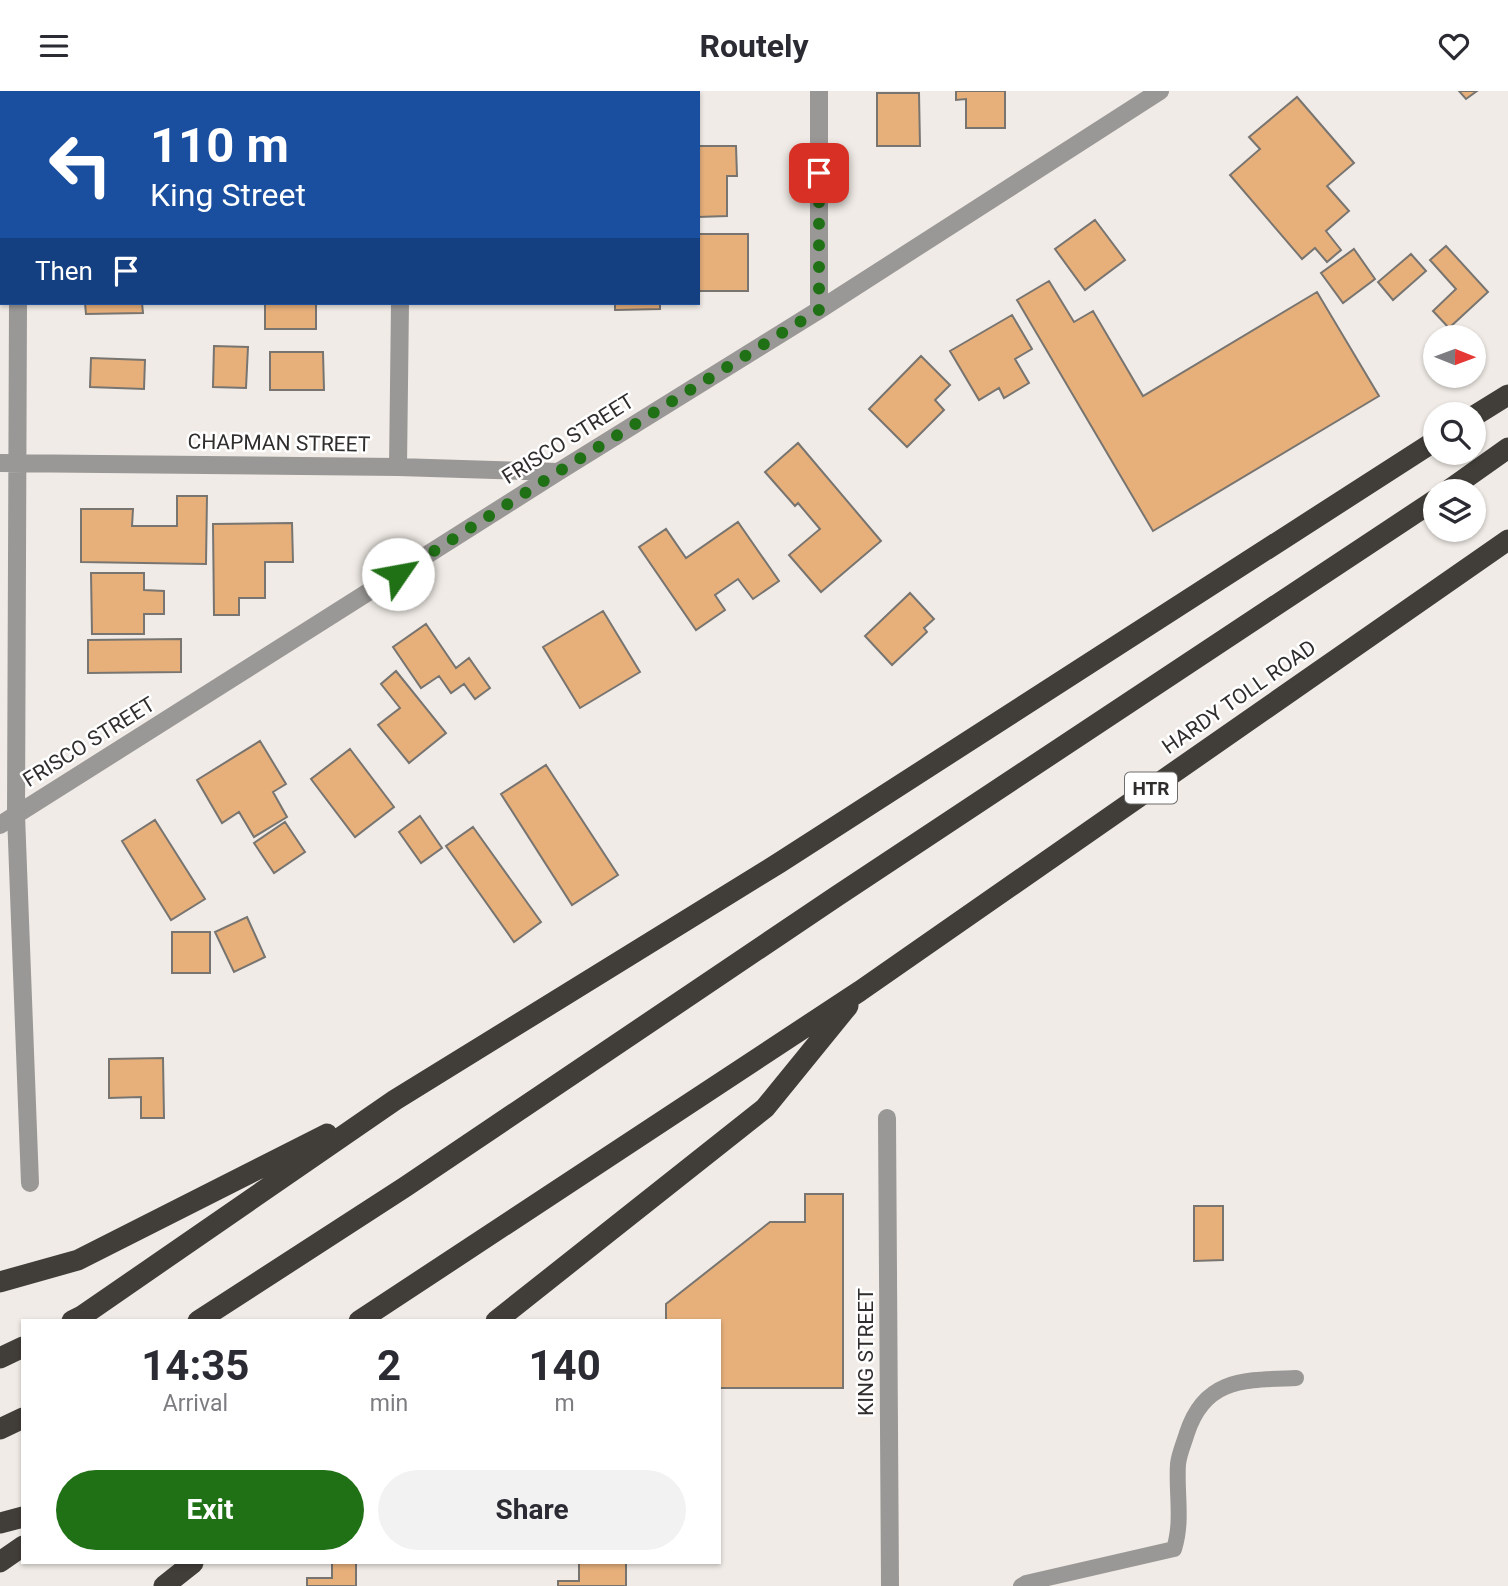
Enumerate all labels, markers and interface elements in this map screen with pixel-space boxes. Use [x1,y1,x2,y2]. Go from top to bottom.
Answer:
icon: menu [35,27,73,65]
text: Routely [699,27,809,65]
icon: heart [1435,27,1473,65]
text: 110 m [150,117,289,174]
icon: left [35,119,126,210]
pin [789,143,849,203]
icon: arrive [800,154,838,192]
text: King Street [150,176,306,214]
icon: arrive [107,252,145,290]
text: Then [35,256,93,286]
north arrow [1423,325,1486,389]
map controls [1423,325,1486,542]
street label: FRISCO STREET [498,389,639,489]
button: search [1423,402,1486,465]
street label: CHAPMAN STREET [187,429,371,457]
button: layers [1423,479,1486,542]
position arrow [361,537,435,611]
street label: HARDY TOLL ROAD [1158,635,1320,759]
street label: FRISCO STREET [19,692,160,792]
road number: HTR [1125,773,1177,803]
street label: KING STREET [854,1288,878,1416]
text: 14:35 [141,1341,249,1390]
text: 2 [377,1341,401,1390]
text: 140 [528,1341,601,1390]
text: Arrival [163,1390,228,1417]
text: min [370,1390,408,1417]
text: m [555,1390,575,1417]
button: Exit [56,1470,364,1550]
button: Share [378,1470,686,1550]

